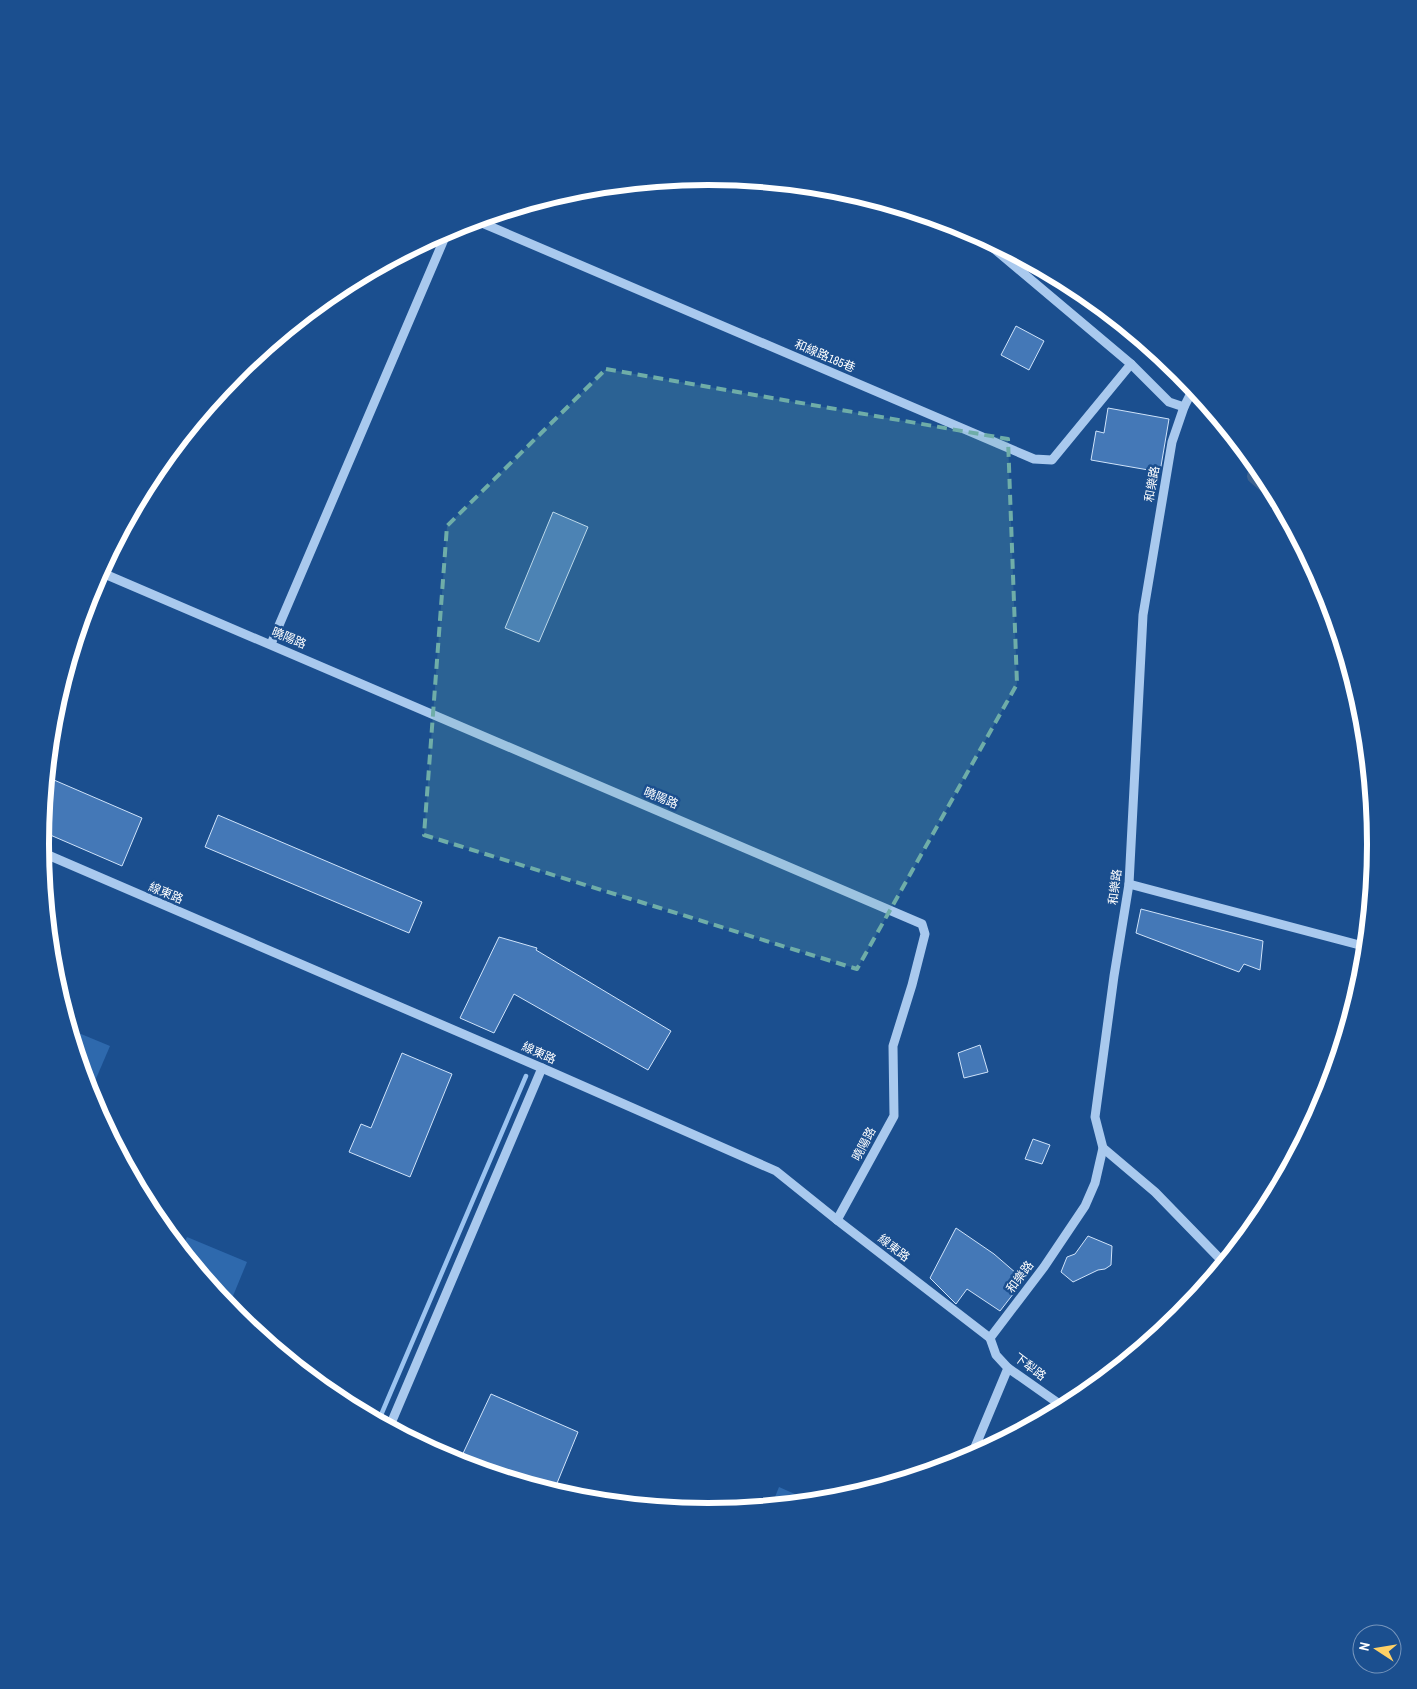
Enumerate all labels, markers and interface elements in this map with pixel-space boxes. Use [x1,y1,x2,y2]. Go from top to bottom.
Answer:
street label: 和線路185巷 [792,336,858,376]
street label: 和樂路 [1141,465,1163,503]
street label: 曉陽路 [269,624,309,652]
street label: 曉陽路 [641,784,681,812]
street label: 和樂路 [1105,868,1125,906]
street label: 線東路 [146,879,186,907]
street label: 線東路 [519,1038,559,1068]
street label: 曉陽路 [848,1124,880,1164]
street label: 線東路 [875,1231,913,1265]
street label: 和樂路 [1003,1258,1037,1296]
street label: 下犁路 [1011,1350,1049,1384]
north arrow [1352,1624,1402,1674]
text: N [1355,1640,1374,1652]

